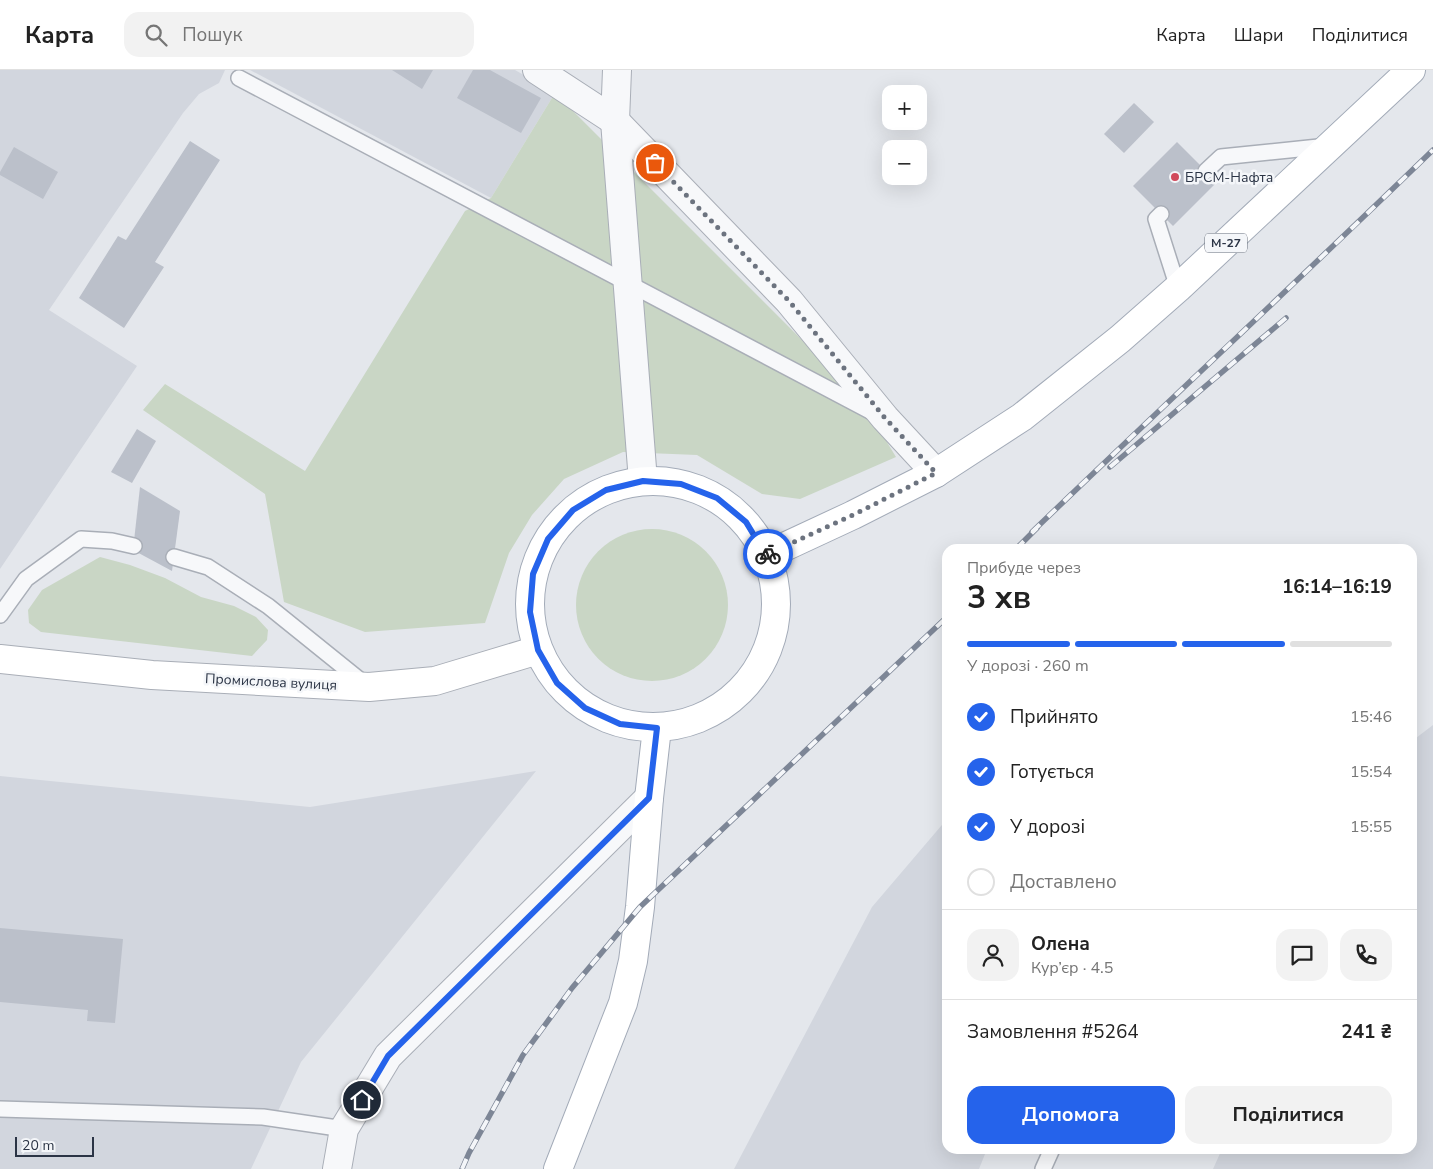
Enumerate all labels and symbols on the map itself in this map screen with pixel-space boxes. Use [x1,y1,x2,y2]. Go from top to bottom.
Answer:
pin [634,142,676,184]
place label: БРСМ-Нафта [1185,168,1273,187]
marker: БРСМ-Нафта [1169,171,1181,183]
road number: М-27 [1205,234,1247,252]
courier [743,529,793,579]
street label: Промислова вулиця [204,669,338,695]
pin [341,1079,383,1121]
scale bar [15,1134,94,1157]

